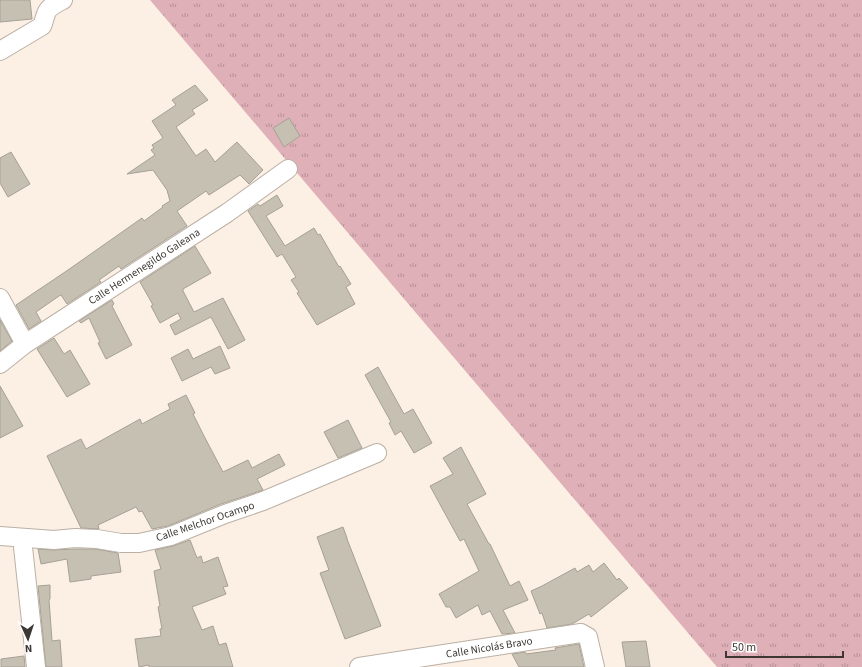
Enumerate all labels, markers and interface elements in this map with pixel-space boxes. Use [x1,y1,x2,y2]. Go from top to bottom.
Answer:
street label: Calle Hermenegildo Galeana [86,225,203,308]
street label: Calle Melchor Ocampo [154,498,256,545]
north arrow [8,619,48,659]
street label: Calle Nicolás Bravo [445,633,533,662]
scale bar [726,633,843,659]
text: 50 m [732,639,756,656]
text: N [24,641,33,656]

